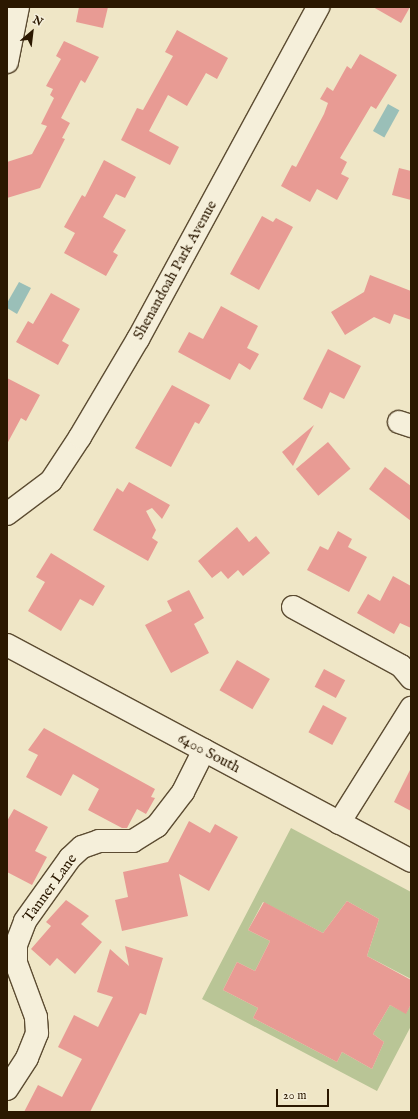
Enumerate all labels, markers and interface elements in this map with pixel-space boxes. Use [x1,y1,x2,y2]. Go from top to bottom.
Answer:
north arrow [12,12,52,52]
text: N [30,13,45,30]
street label: Shenandoah Park Avenue [129,197,221,343]
street label: 6400 South [175,729,243,777]
street label: Tanner Lane [19,850,81,926]
scale bar [278,1081,331,1107]
text: 20 m [283,1088,306,1103]

